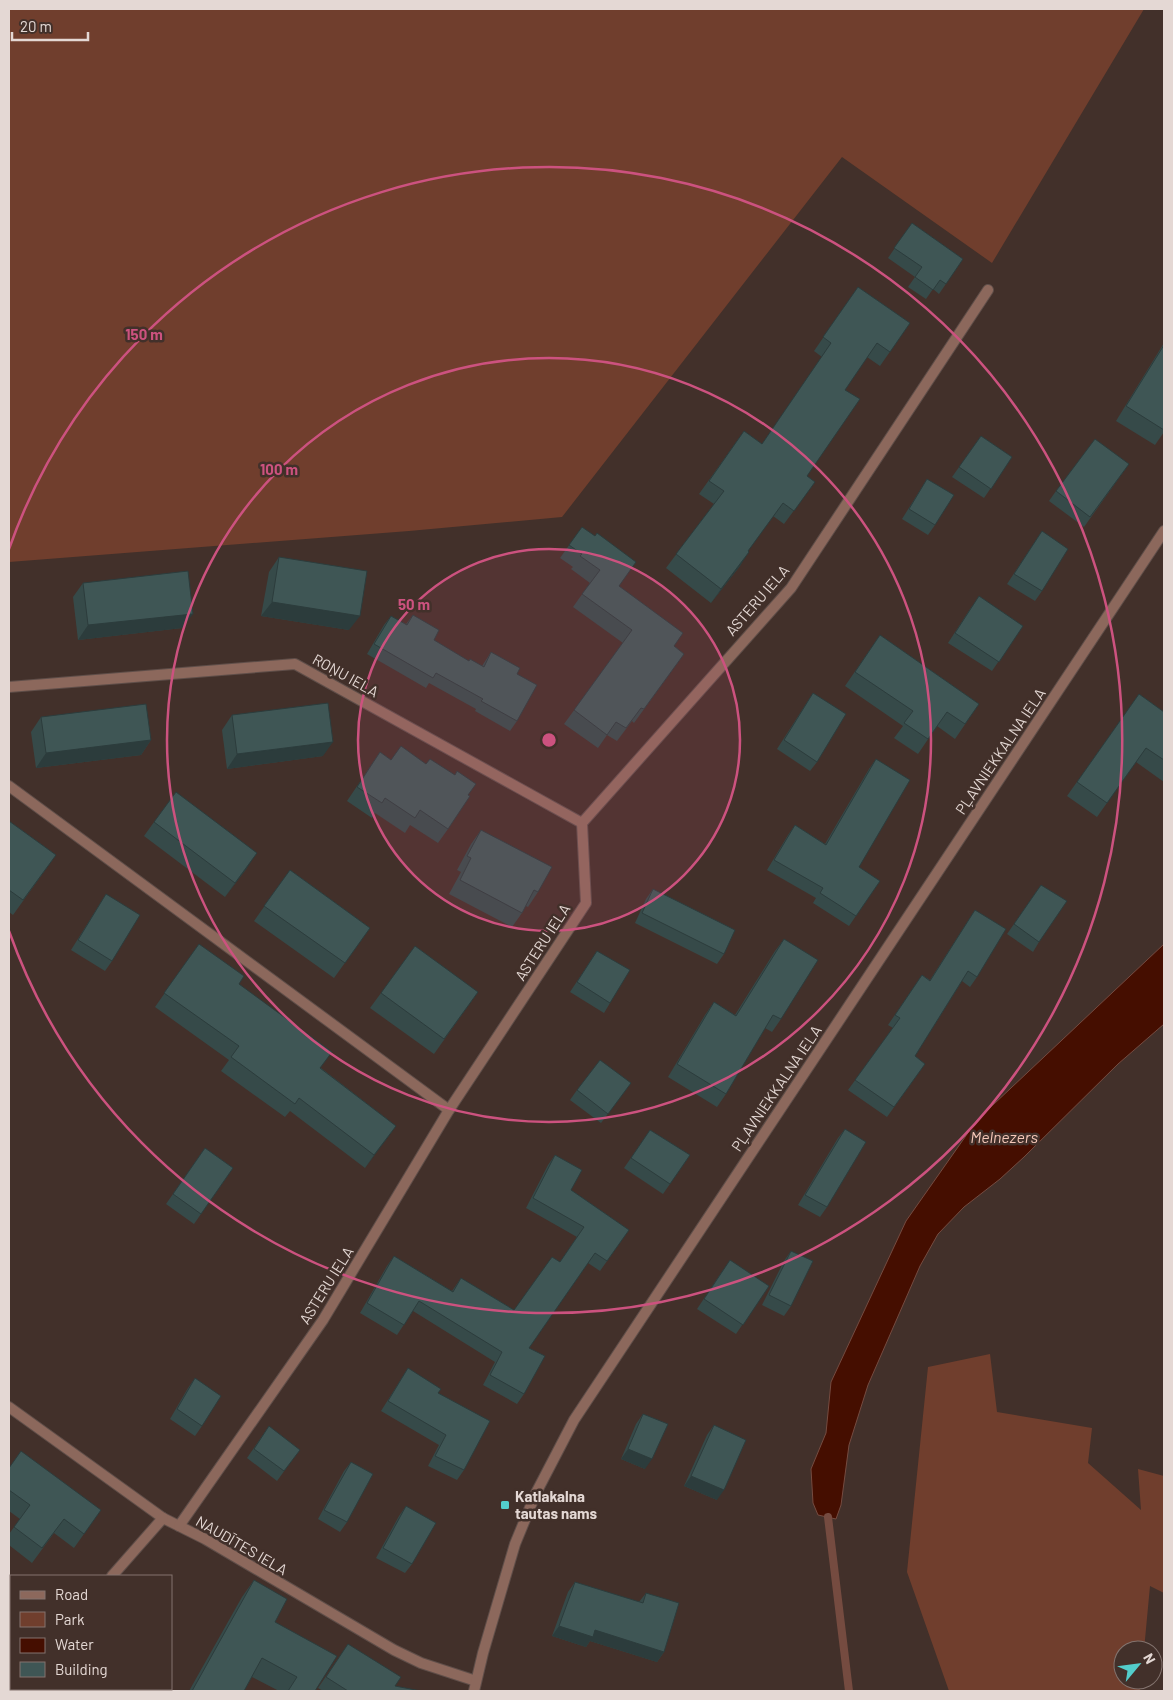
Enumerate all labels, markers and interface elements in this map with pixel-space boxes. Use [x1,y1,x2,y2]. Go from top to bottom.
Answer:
scale bar [12,10,89,42]
text: 20 m [20,17,52,35]
text: 150 m [125,325,163,343]
text: 100 m [260,460,298,478]
street label: ASTERU IELA [721,561,793,639]
text: 50 m [398,595,430,613]
street label: ROŅU IELA [310,650,382,700]
street label: PĻAVNIEKKALNA IELA [951,685,1049,817]
centre of rings [540,731,558,749]
street label: ASTERU IELA [511,900,573,984]
street label: PĻAVNIEKKALNA IELA [727,1022,825,1154]
water label: Melnezers [970,1127,1038,1146]
street label: ASTERU IELA [295,1243,357,1327]
place label: Katlakalna tautas nams [515,1487,598,1522]
marker: Katlakalna tautas nams [499,1499,511,1511]
street label: NAUDĪTES IELA [193,1512,291,1578]
legend [10,1575,172,1690]
text: Road [55,1585,88,1603]
text: Park [55,1610,85,1628]
text: Water [55,1635,94,1653]
north arrow [1113,1640,1163,1690]
text: N [1140,1650,1159,1667]
text: Building [55,1660,108,1678]

